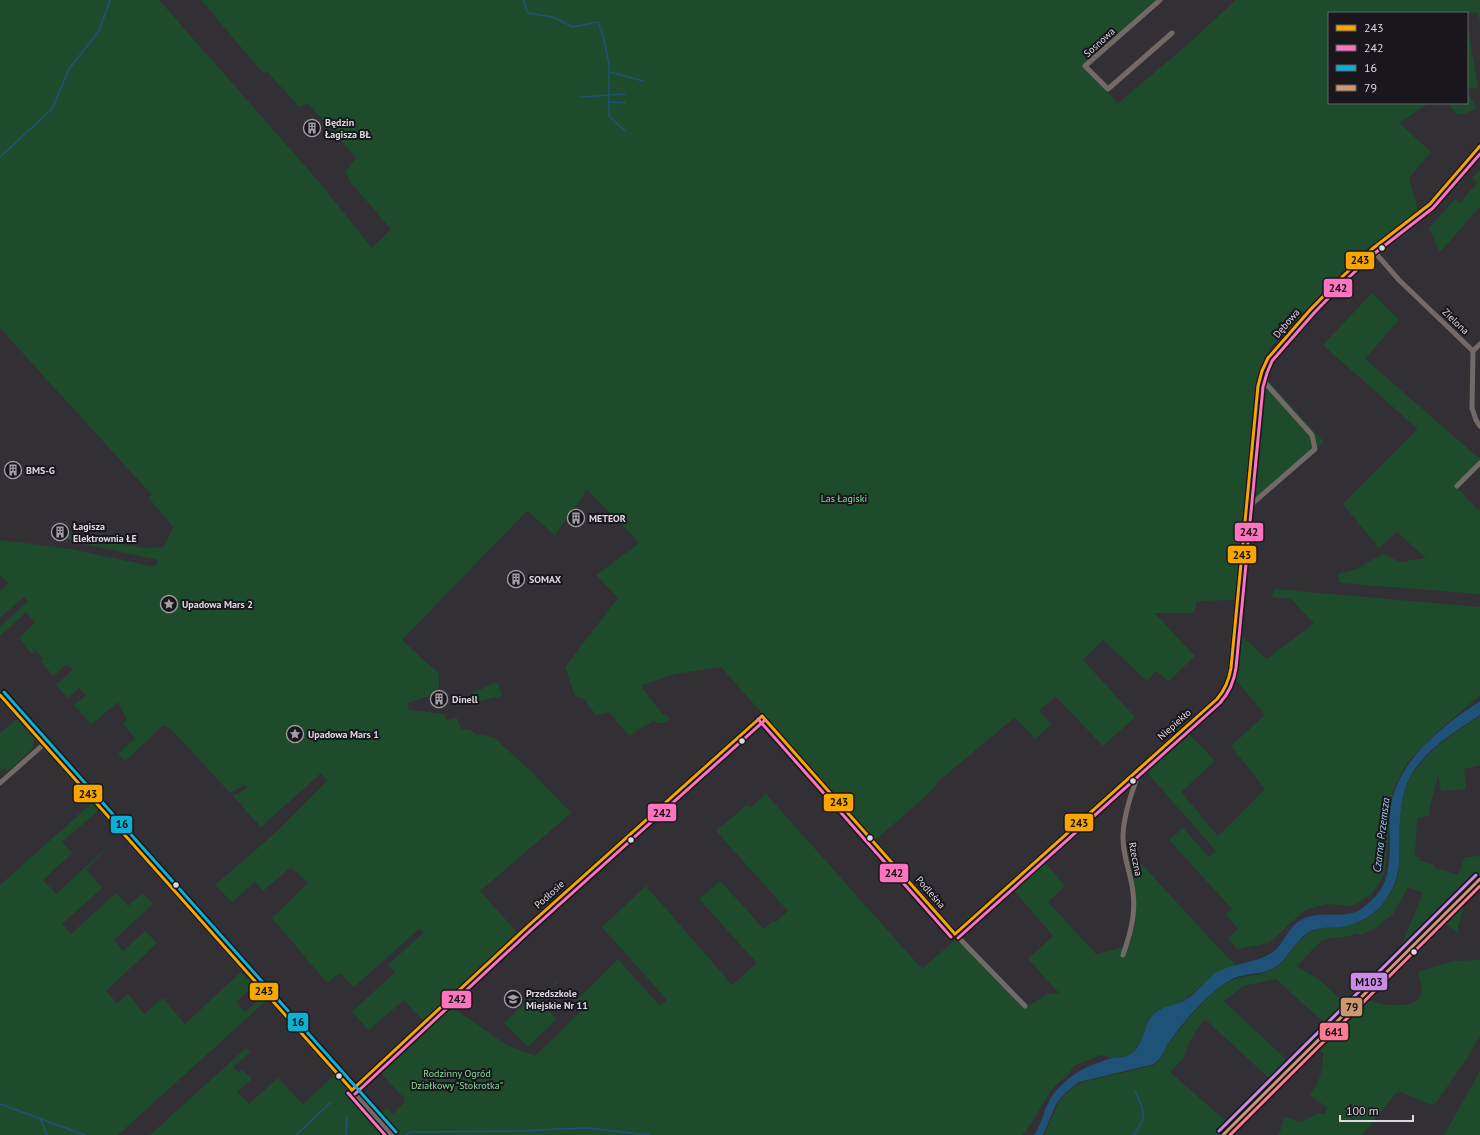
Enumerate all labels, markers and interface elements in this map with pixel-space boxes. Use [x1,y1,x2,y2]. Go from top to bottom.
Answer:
legend [1328,12,1468,104]
text: 243 [1364,20,1384,35]
street label: Sosnowa [1081,25,1118,60]
text: 242 [1364,40,1384,55]
text: 16 [1364,60,1377,75]
text: 79 [1364,80,1377,95]
place label: Będzin Łagisza BŁ [325,116,371,141]
building icon: Będzin Łagisza BŁ [302,118,322,138]
unlabelled marker [1377,243,1387,253]
line badge: 243 [1345,251,1375,270]
text: 243 [1351,253,1369,267]
line badge: 242 [1323,278,1353,298]
text: 242 [1329,281,1347,295]
street label: Dębowa [1270,306,1303,341]
street label: Zielona [1440,306,1472,337]
building icon: BMS-G [3,460,23,480]
place label: BMS-G [26,464,55,477]
park label: Las Łagiski [821,492,867,505]
building icon: METEOR [566,508,586,528]
place label: METEOR [589,512,626,525]
place label: Łagisza Elektrownia ŁE [73,520,137,545]
building icon: Łagisza Elektrownia ŁE [50,522,70,542]
line badge: 242 [1234,522,1264,542]
text: 242 [1240,525,1258,539]
line badge: 243 [1227,545,1257,564]
text: 243 [1233,548,1251,562]
building icon: SOMAX [506,569,526,589]
place label: SOMAX [529,573,562,586]
place icon: Upadowa Mars 2 [159,594,179,614]
place label: Upadowa Mars 2 [182,598,253,611]
building icon: Dinell [429,689,449,709]
place label: Dinell [452,693,478,706]
street label: Niepiekło [1155,706,1194,743]
place icon: Upadowa Mars 1 [285,724,305,744]
place label: Upadowa Mars 1 [308,728,379,741]
unlabelled marker [737,736,747,746]
unlabelled marker [1128,776,1138,786]
line badge: 243 [73,784,103,803]
text: 243 [79,787,97,801]
line badge: 243 [823,793,854,812]
text: 243 [830,795,848,809]
water label: Czarna Przemsza [1369,796,1393,873]
line badge: 242 [647,803,677,822]
text: 242 [653,806,671,820]
line badge: 243 [1064,813,1094,832]
line badge: 16 [110,815,133,834]
text: 243 [1070,816,1088,830]
text: 16 [116,817,128,831]
unlabelled marker [865,833,875,843]
unlabelled marker [626,835,636,845]
street label: Rzeczna [1126,841,1145,877]
line badge: 242 [879,863,909,883]
text: 242 [885,866,903,880]
street label: Podleśna [913,873,948,911]
street label: Podłosie [532,877,567,911]
unlabelled marker [171,880,181,890]
unlabelled marker [1409,947,1419,957]
line badge: M103 [1350,972,1388,991]
text: M103 [1355,975,1383,989]
line badge: 243 [249,982,279,1001]
text: 243 [255,984,273,998]
place label: Przedszkole Miejskie Nr 11 [526,987,588,1012]
school or university icon: Przedszkole Miejskie Nr 11 [503,989,523,1009]
line badge: 242 [441,990,472,1009]
text: 242 [448,992,466,1006]
line badge: 79 [1340,997,1363,1017]
text: 79 [1346,1000,1358,1014]
line badge: 16 [287,1012,309,1032]
text: 16 [292,1015,304,1029]
line badge: 641 [1319,1022,1349,1041]
text: 641 [1325,1025,1343,1039]
park label: Rodzinny Ogród Działkowy "Stokrotka" [411,1067,503,1092]
unlabelled marker [334,1071,344,1081]
scale bar [1340,1097,1413,1123]
text: 100 m [1346,1103,1379,1118]

